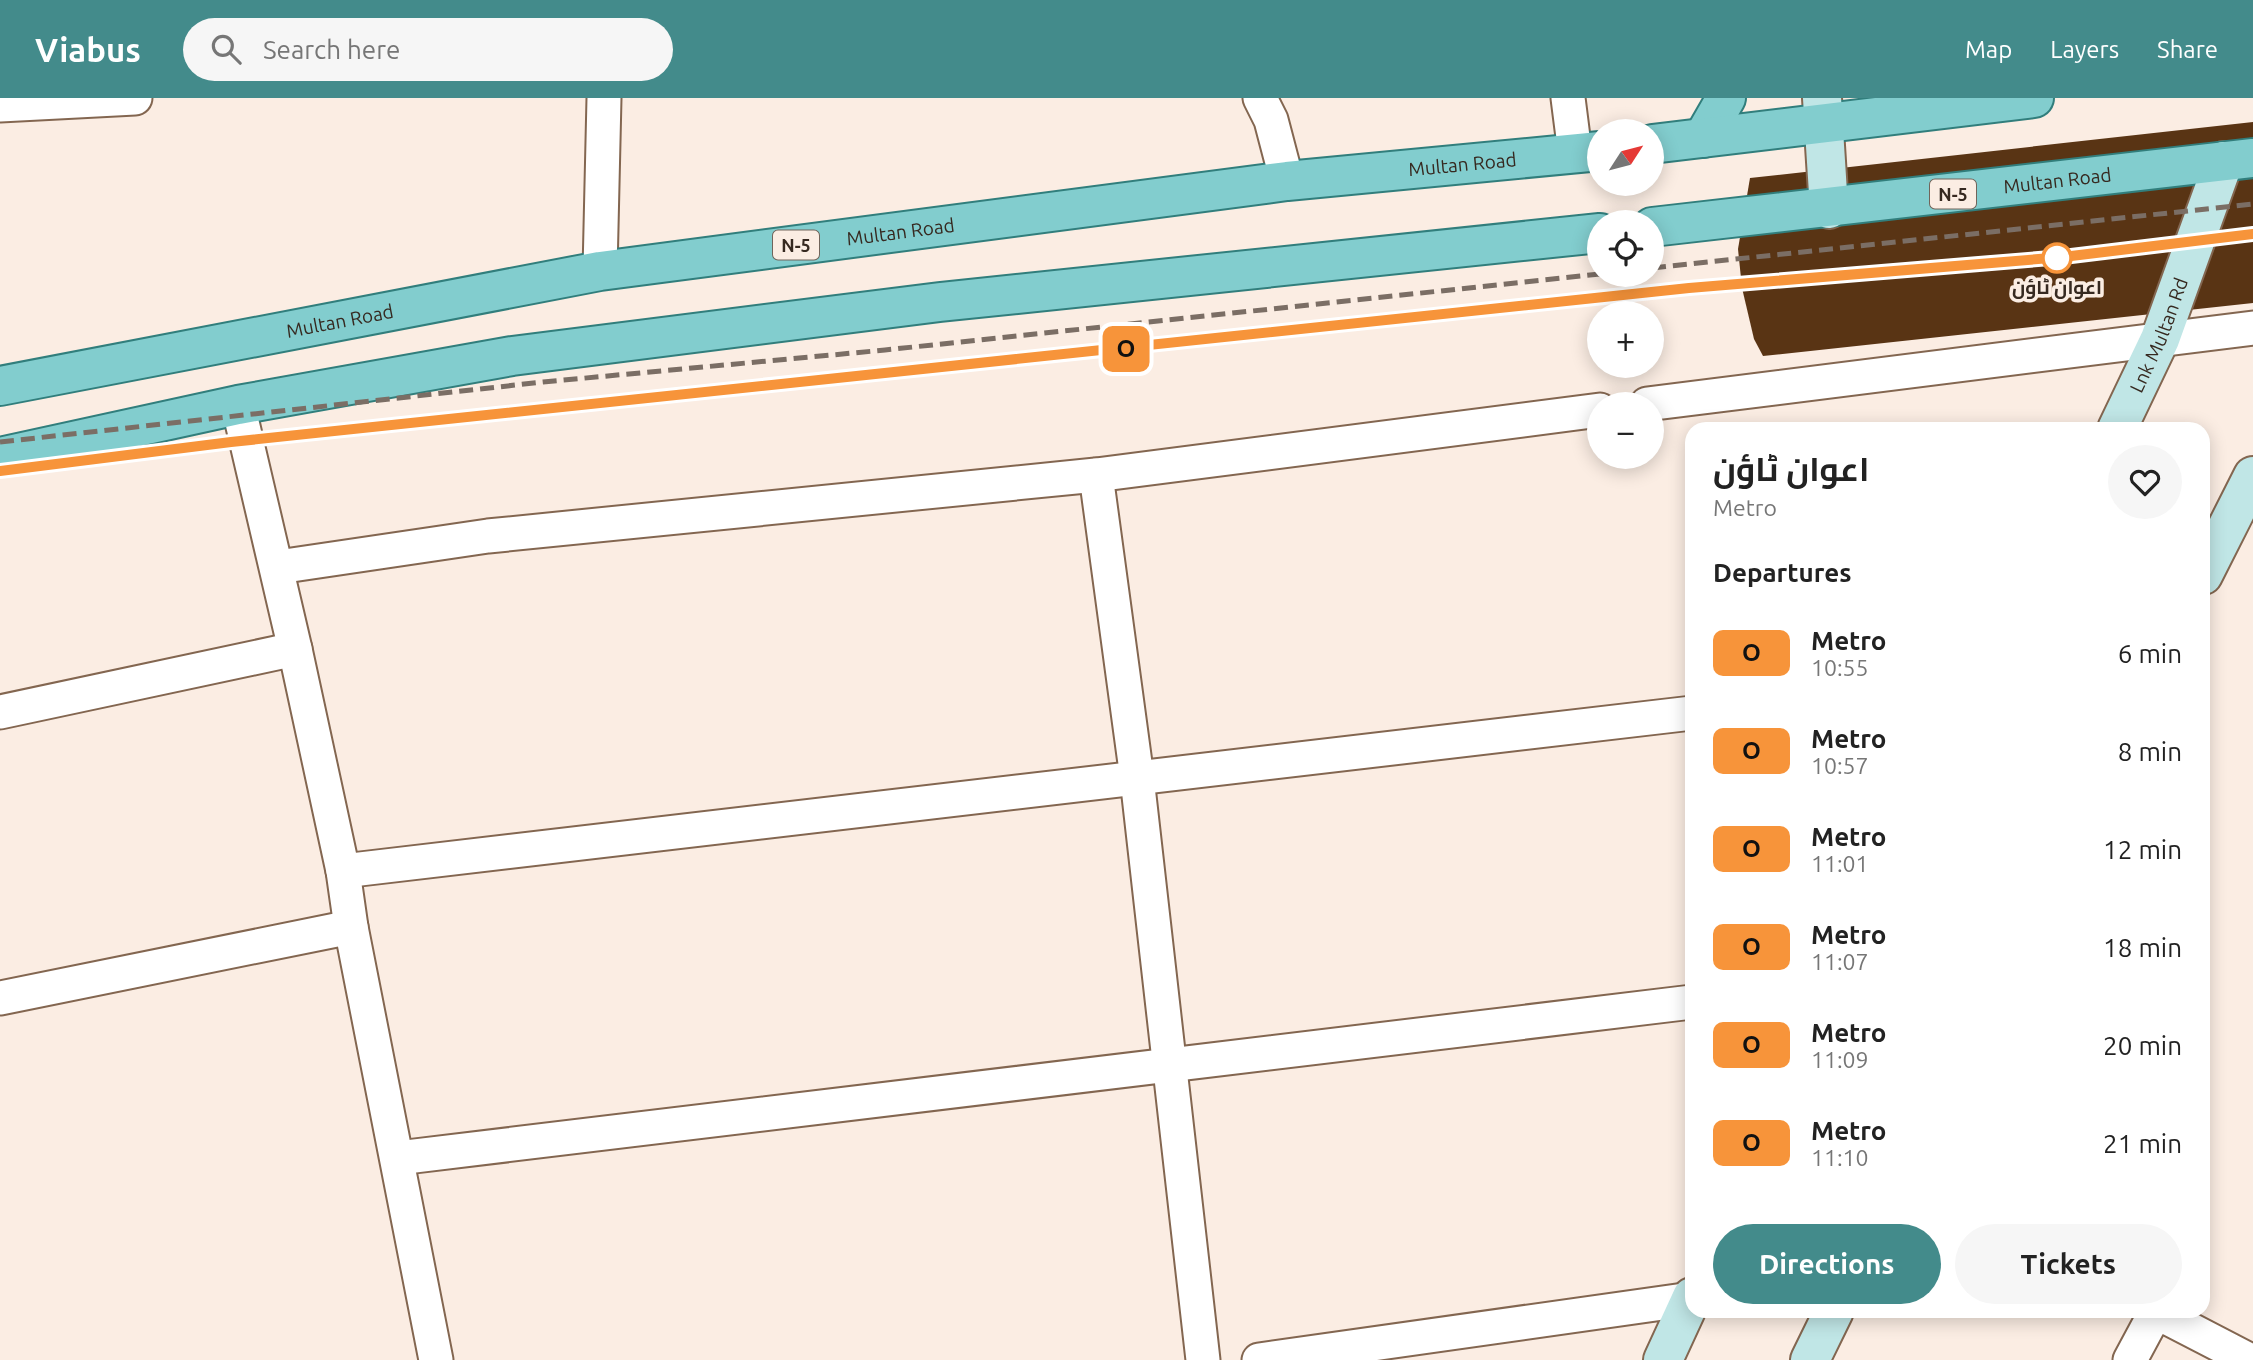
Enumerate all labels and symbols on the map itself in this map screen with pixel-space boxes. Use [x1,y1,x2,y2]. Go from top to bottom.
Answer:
north arrow [1587,119,1664,196]
street label: Multan Road [1407,148,1518,180]
street label: Multan Road [2002,163,2113,198]
road number: N-5 [1930,180,1976,208]
street label: Multan Road [845,214,956,250]
road number: N-5 [773,230,819,260]
marker: اعوان ٹاؤن [2042,243,2072,273]
street label: Lnk Multan Rd [2125,275,2192,396]
place label: اعوان ٹاؤن [2012,276,2102,299]
street label: Multan Road [284,300,395,342]
line badge: O [1103,326,1149,372]

